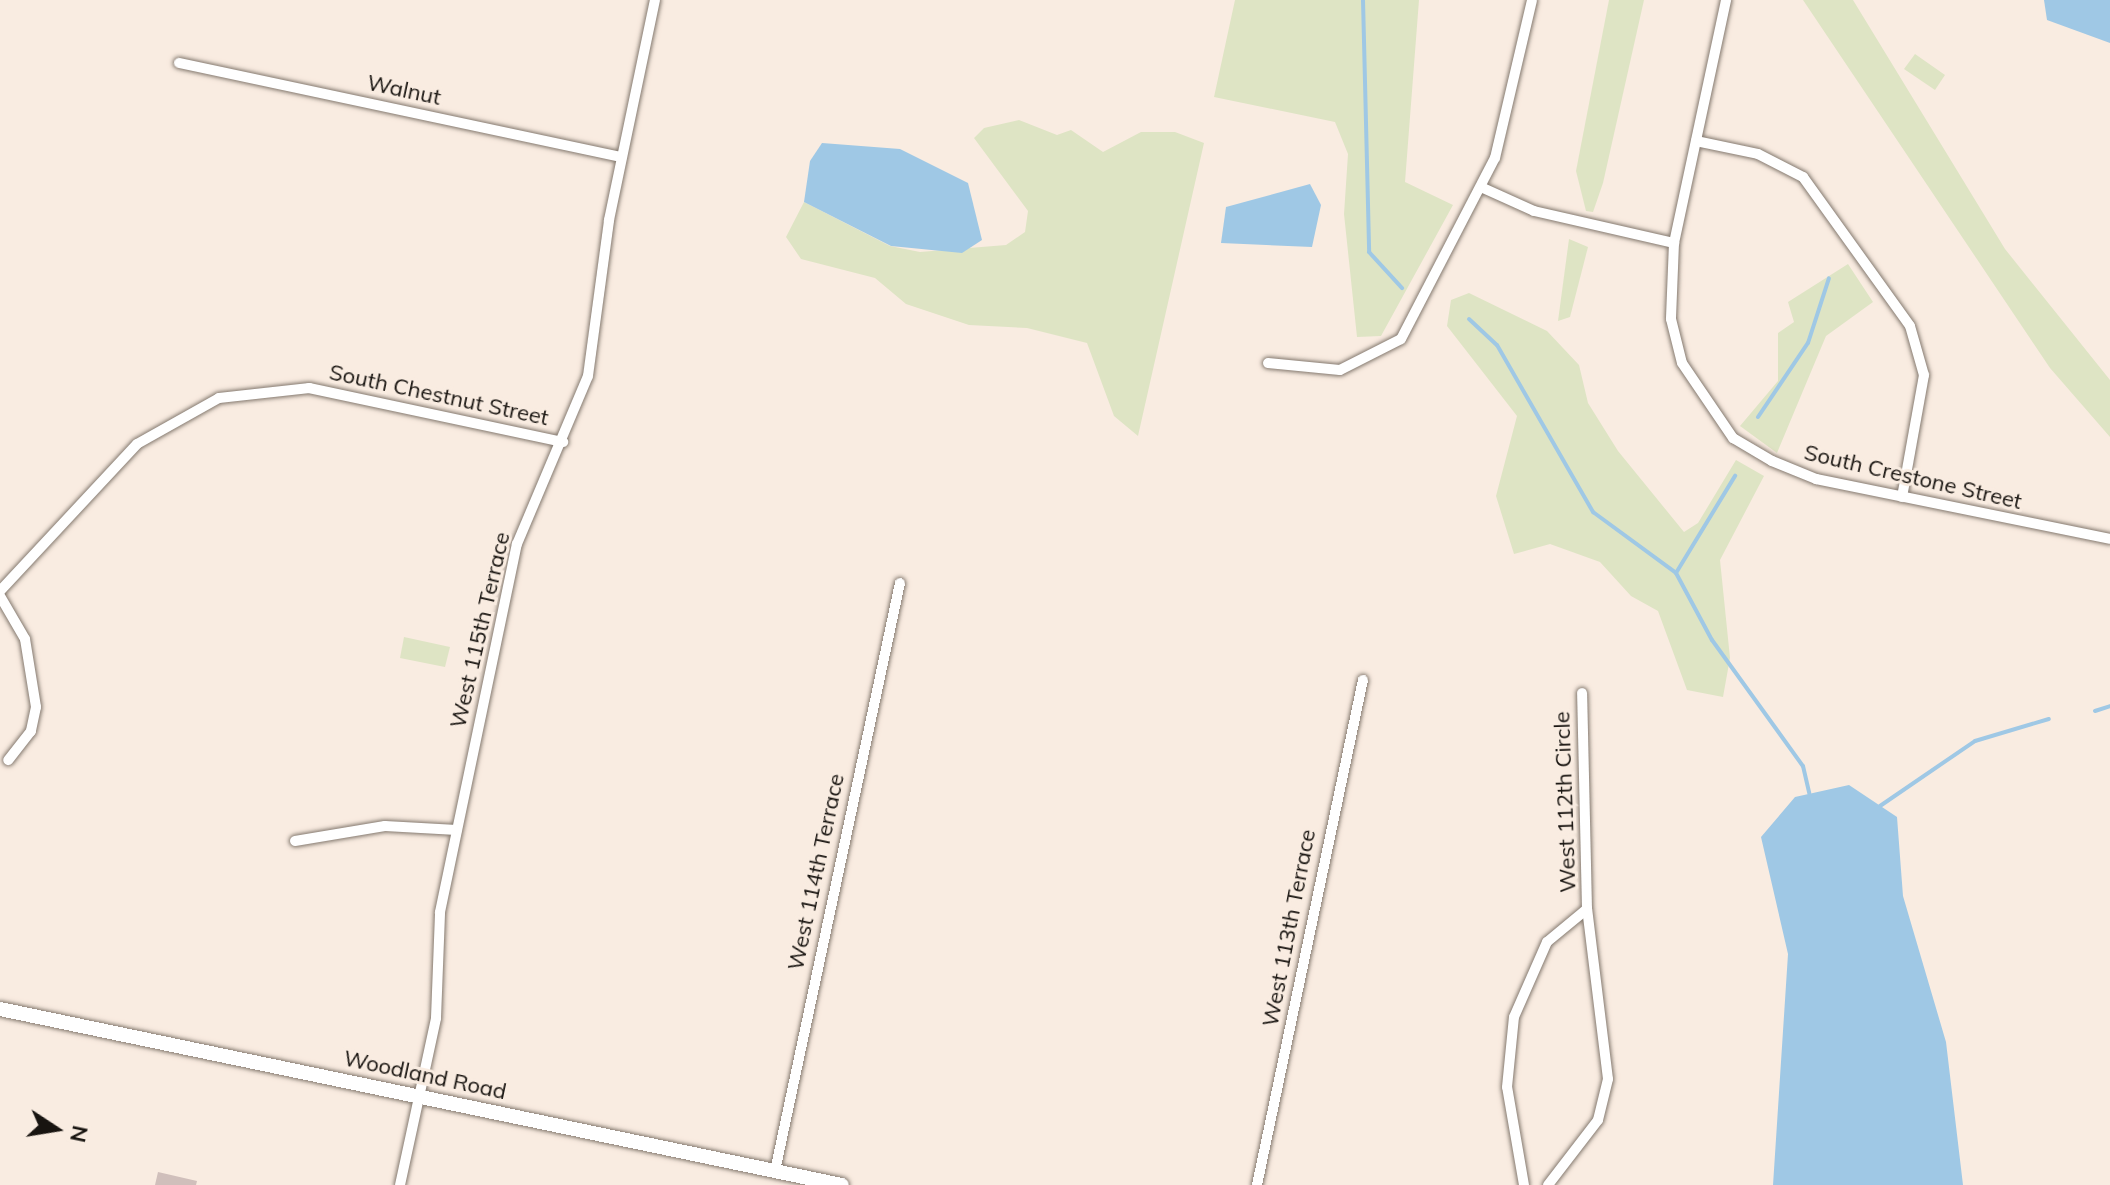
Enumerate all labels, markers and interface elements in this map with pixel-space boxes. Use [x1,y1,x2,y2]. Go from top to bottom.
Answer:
street label: Walnut [365,69,443,111]
street label: South Chestnut Street [327,359,551,431]
street label: South Crestone Street [1802,439,2024,515]
street label: West 115th Terrace [445,529,515,731]
street label: West 112th Circle [1549,711,1581,893]
street label: West 114th Terrace [782,771,850,973]
street label: West 113th Terrace [1257,827,1321,1029]
street label: Woodland Road [341,1045,509,1105]
north arrow [16,1089,96,1169]
text: N [64,1123,95,1145]

